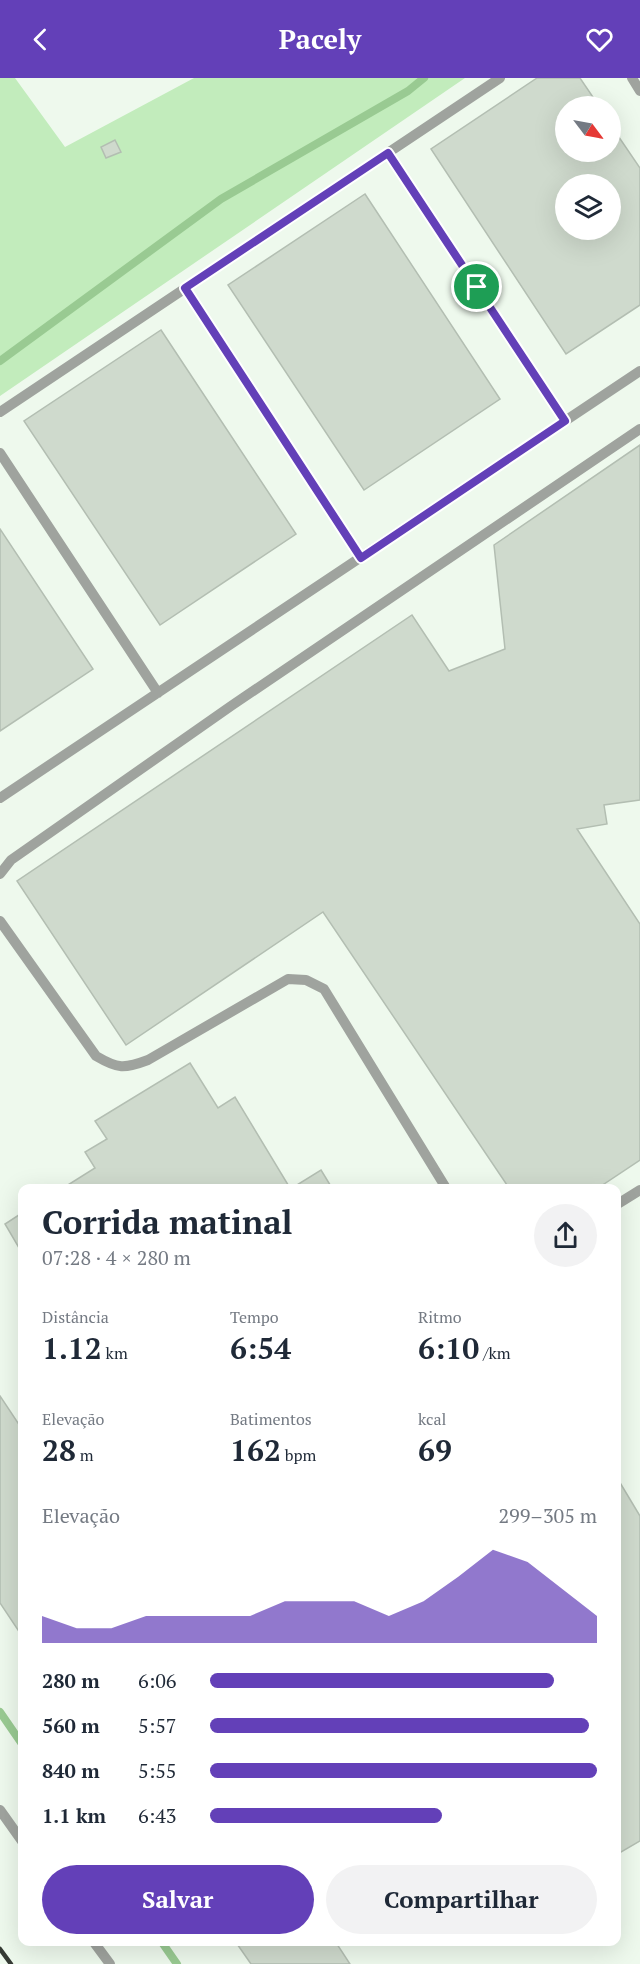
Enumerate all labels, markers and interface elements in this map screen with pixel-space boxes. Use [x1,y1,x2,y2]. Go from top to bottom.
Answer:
text: Pacely [279,21,361,57]
icon: back [24,23,57,56]
icon: heart [583,23,616,56]
north arrow [555,96,621,162]
map controls [555,96,621,240]
button: layers [555,174,621,240]
pin [451,261,502,312]
icon: arrive [460,270,493,303]
text: Corrida matinal [42,1200,292,1243]
button: share [534,1204,597,1267]
text: 07:28 · 4 × 280 m [42,1244,191,1271]
text: Distância [42,1306,109,1328]
text: Tempo [230,1306,279,1328]
text: Ritmo [418,1306,462,1328]
text: 1.12 [42,1328,102,1368]
text: 6:54 [230,1328,291,1368]
text: 6:10 [418,1328,479,1368]
text: km [102,1342,128,1364]
text: /km [479,1342,511,1364]
text: Elevação [42,1408,104,1430]
text: Batimentos [230,1408,312,1430]
text: kcal [418,1408,446,1430]
text: 28 [42,1430,76,1470]
text: 162 [230,1430,281,1470]
text: 69 [418,1430,452,1470]
text: m [76,1444,94,1466]
text: bpm [281,1444,316,1466]
text: Elevação [42,1502,120,1529]
text: 299–305 m [498,1502,597,1529]
text: 280 m [42,1667,100,1694]
text: 6:06 [138,1667,177,1694]
text: 560 m [42,1712,100,1739]
text: 5:57 [138,1712,177,1739]
text: 840 m [42,1757,100,1784]
text: 5:55 [138,1757,177,1784]
text: 1.1 km [42,1802,106,1829]
text: 6:43 [138,1802,177,1829]
button: Salvar [42,1865,314,1934]
button: Compartilhar [326,1865,597,1934]

